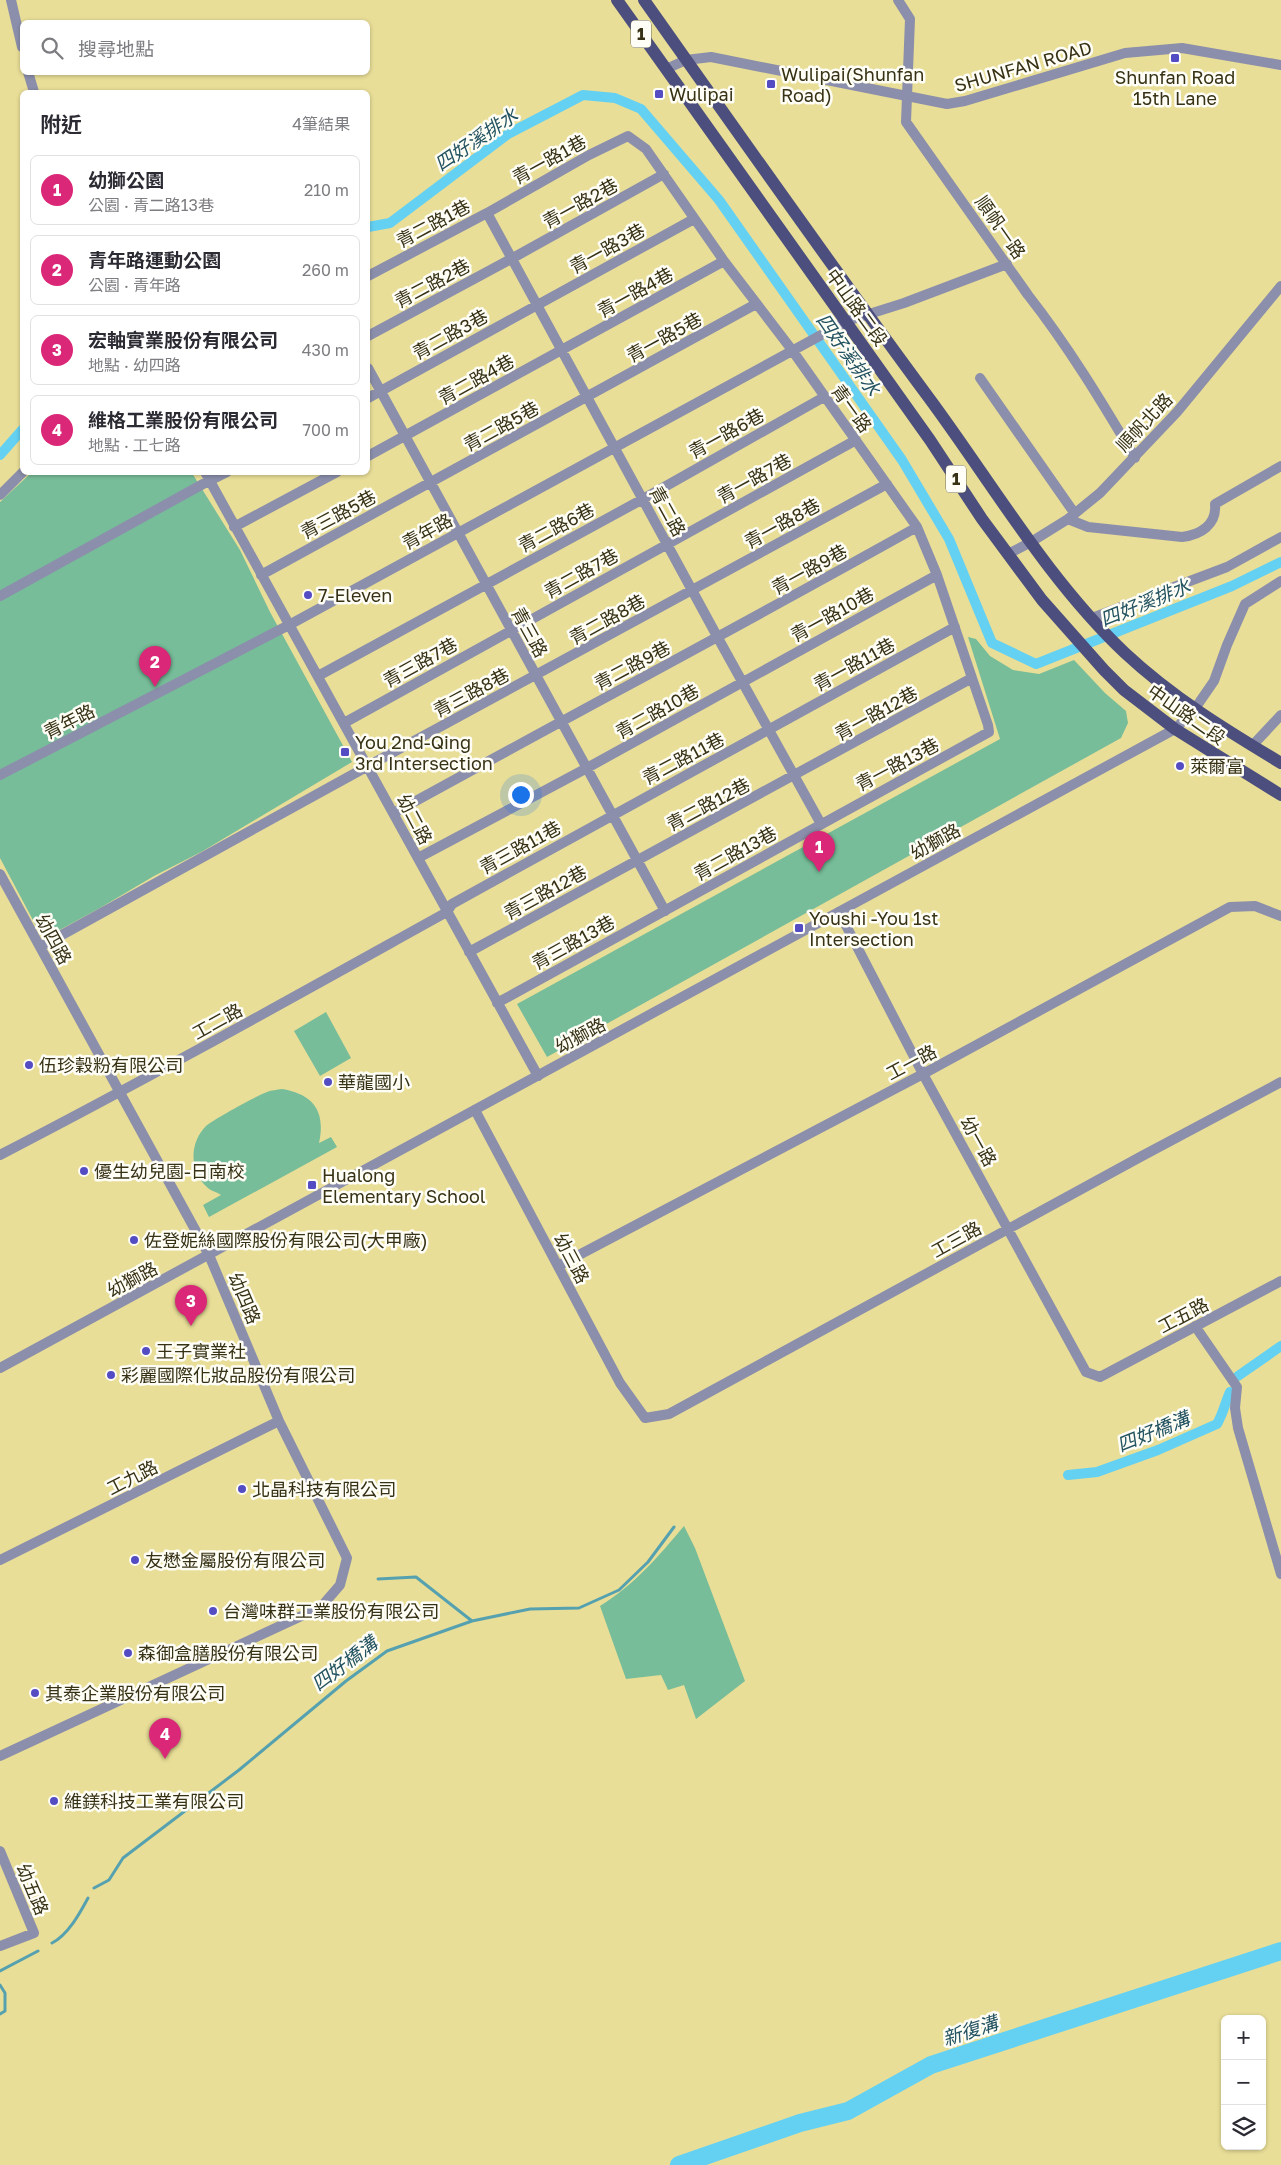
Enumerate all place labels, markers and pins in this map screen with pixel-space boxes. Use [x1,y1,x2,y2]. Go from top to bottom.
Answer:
marker: Shunfan Road 15th Lane [1169,52,1181,64]
place label: Wulipai(Shunfan Road) [781,63,924,106]
place label: Shunfan Road 15th Lane [1115,66,1235,109]
marker: Wulipai(Shunfan Road) [765,78,777,90]
place label: Wulipai [669,83,733,105]
marker: Wulipai [653,88,665,100]
place label: 7-Eleven [318,584,392,606]
marker: 7-Eleven [302,589,314,601]
pin: 2 [139,646,171,687]
place label: You 2nd-Qing 3rd Intersection [355,731,493,774]
marker: You 2nd-Qing 3rd Intersection [339,746,351,758]
place label: 萊爾富 [1190,755,1244,777]
marker: 萊爾富 [1174,760,1186,772]
pin: 1 [803,831,835,872]
place label: Youshi -You 1st Intersection [809,907,939,950]
marker: Youshi -You 1st Intersection [793,922,805,934]
place label: 伍珍穀粉有限公司 [39,1054,183,1076]
marker: 伍珍穀粉有限公司 [23,1059,35,1071]
place label: 華龍國小 [338,1071,410,1093]
marker: 華龍國小 [322,1076,334,1088]
place label: 優生幼兒園-日南校 [94,1160,245,1182]
place label: Hualong Elementary School [322,1164,486,1207]
marker: 優生幼兒園-日南校 [78,1165,90,1177]
marker: Hualong Elementary School [306,1179,318,1191]
place label: 佐登妮絲國際股份有限公司(大甲廠) [144,1229,428,1251]
marker: 佐登妮絲國際股份有限公司(大甲廠) [128,1234,140,1246]
pin: 3 [175,1285,207,1326]
place label: 王子實業社 [156,1340,246,1362]
marker: 王子實業社 [140,1345,152,1357]
place label: 彩麗國際化妝品股份有限公司 [121,1364,355,1386]
marker: 彩麗國際化妝品股份有限公司 [105,1369,117,1381]
place label: 北晶科技有限公司 [252,1478,396,1500]
marker: 北晶科技有限公司 [236,1483,248,1495]
place label: 友懋金屬股份有限公司 [145,1549,325,1571]
marker: 友懋金屬股份有限公司 [129,1554,141,1566]
place label: 台灣味群工業股份有限公司 [223,1600,439,1622]
marker: 台灣味群工業股份有限公司 [207,1605,219,1617]
place label: 森御盒膳股份有限公司 [138,1642,318,1664]
marker: 森御盒膳股份有限公司 [122,1647,134,1659]
place label: 其泰企業股份有限公司 [45,1682,225,1704]
marker: 其泰企業股份有限公司 [29,1687,41,1699]
pin: 4 [149,1718,181,1759]
place label: 維鎂科技工業有限公司 [64,1790,244,1812]
marker: 維鎂科技工業有限公司 [48,1795,60,1807]

